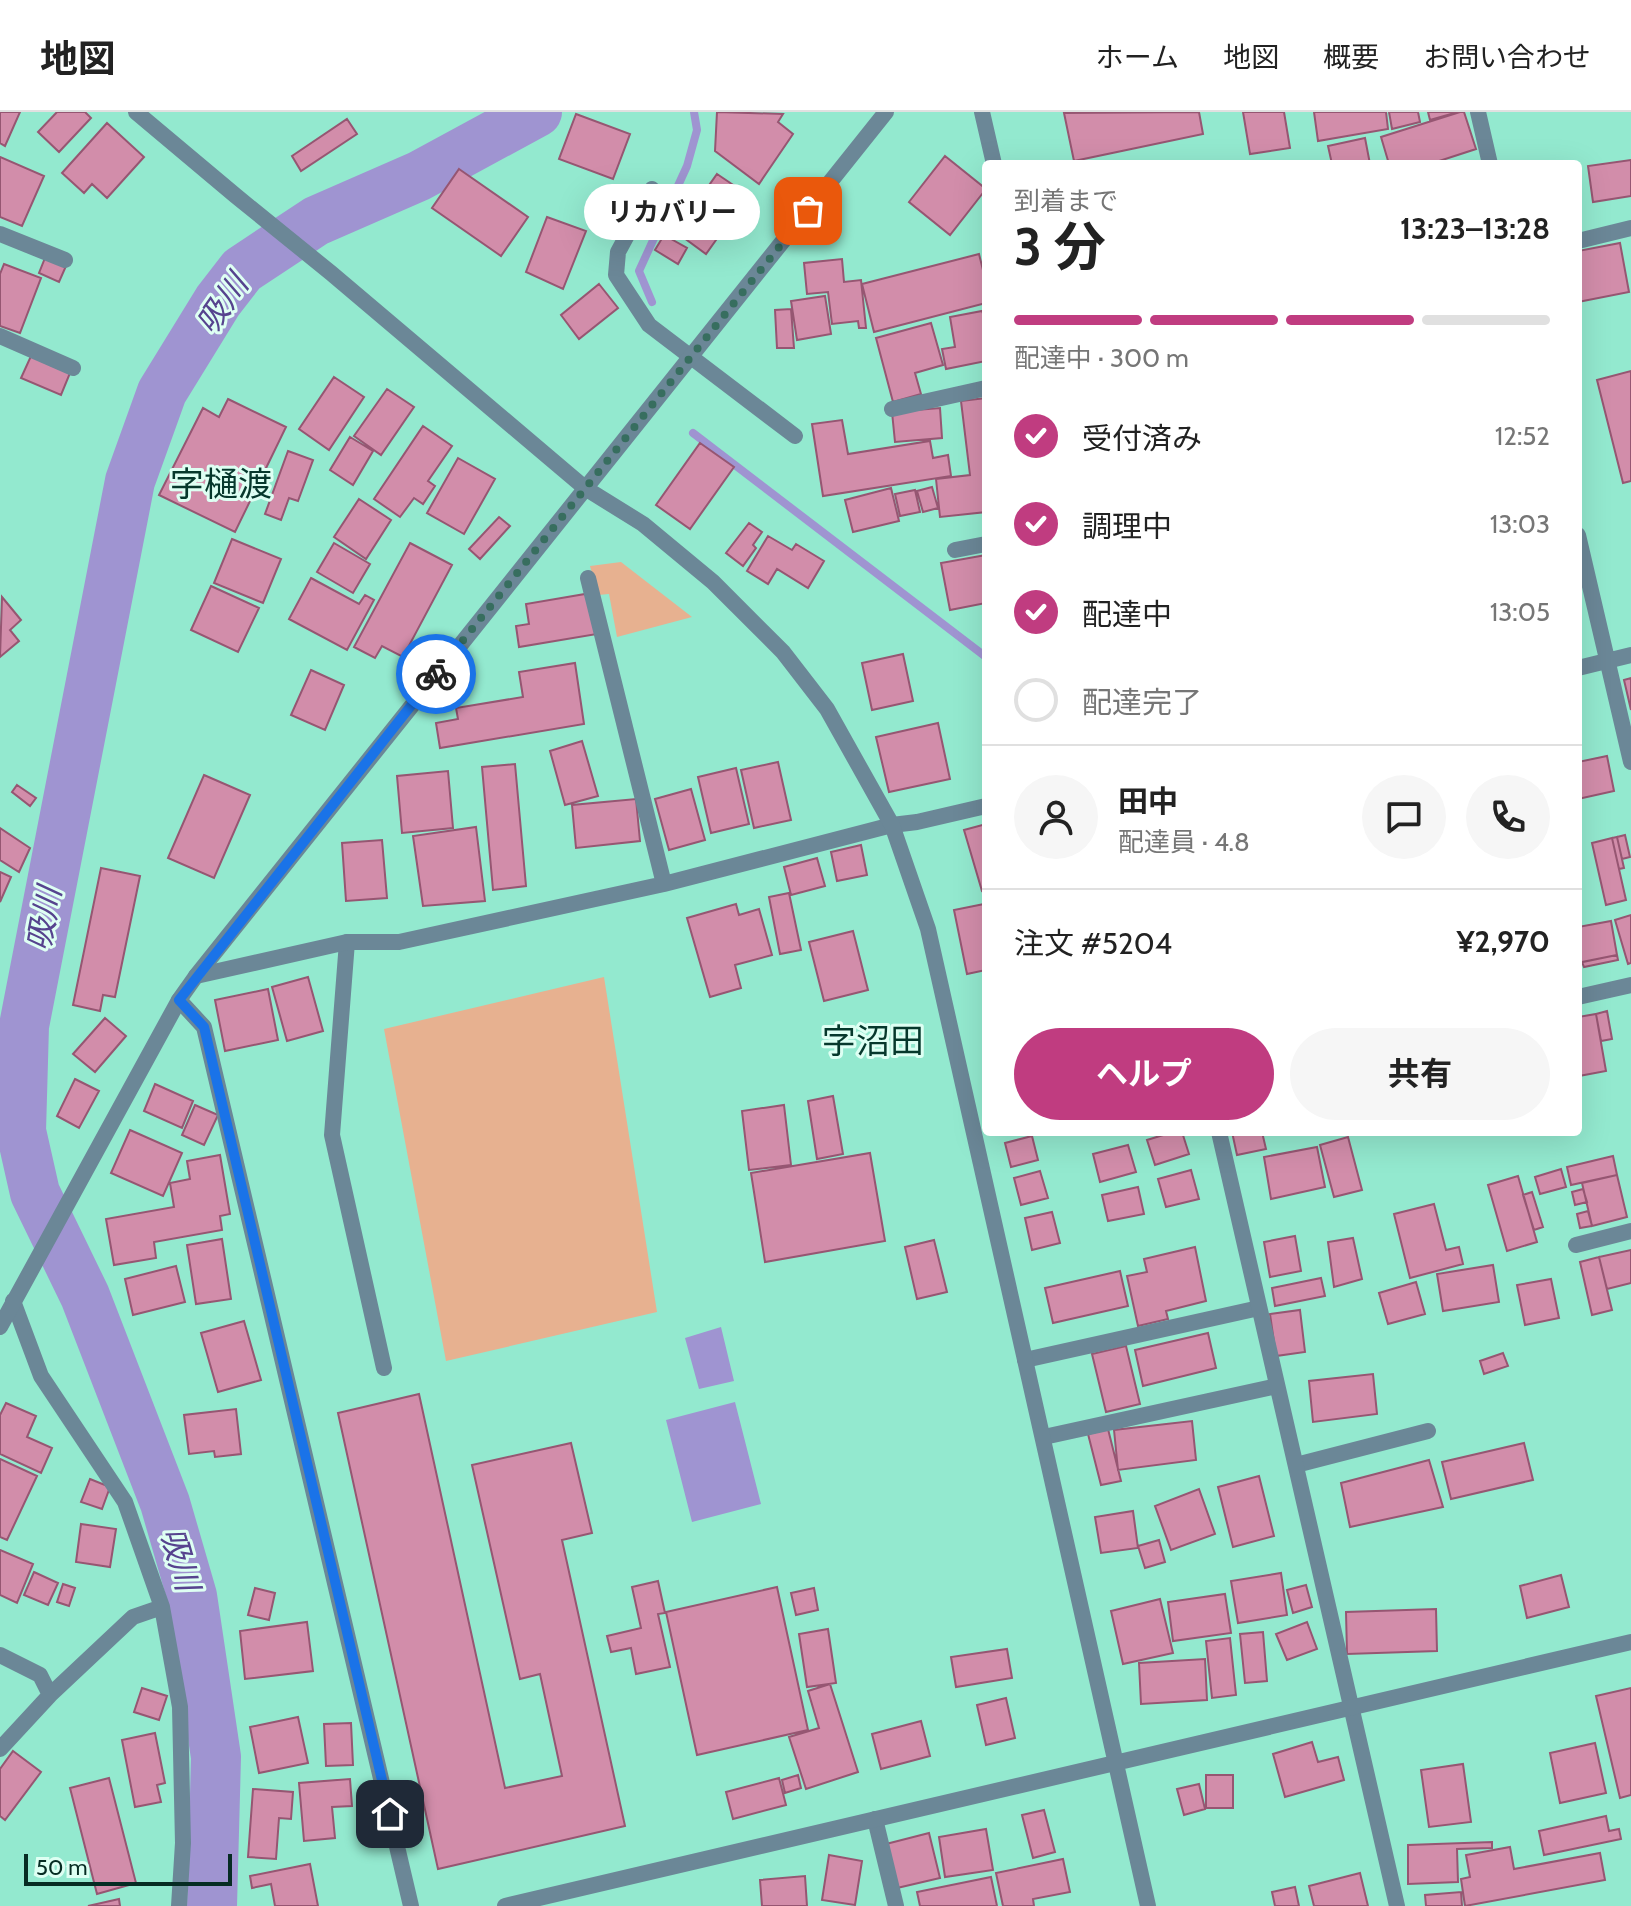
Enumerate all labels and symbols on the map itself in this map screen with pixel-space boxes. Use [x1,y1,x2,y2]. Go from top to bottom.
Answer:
pin [774,177,842,245]
callout: リカバリー [584,183,760,239]
water label: 吸川 [187,264,258,341]
district label: 字樋渡 [170,463,272,505]
courier [396,634,476,714]
water label: 吸川 [18,881,69,954]
district label: 字沼田 [822,1020,924,1062]
water label: 吸川 [153,1523,209,1598]
pin [356,1780,424,1848]
scale bar [24,1850,232,1886]

